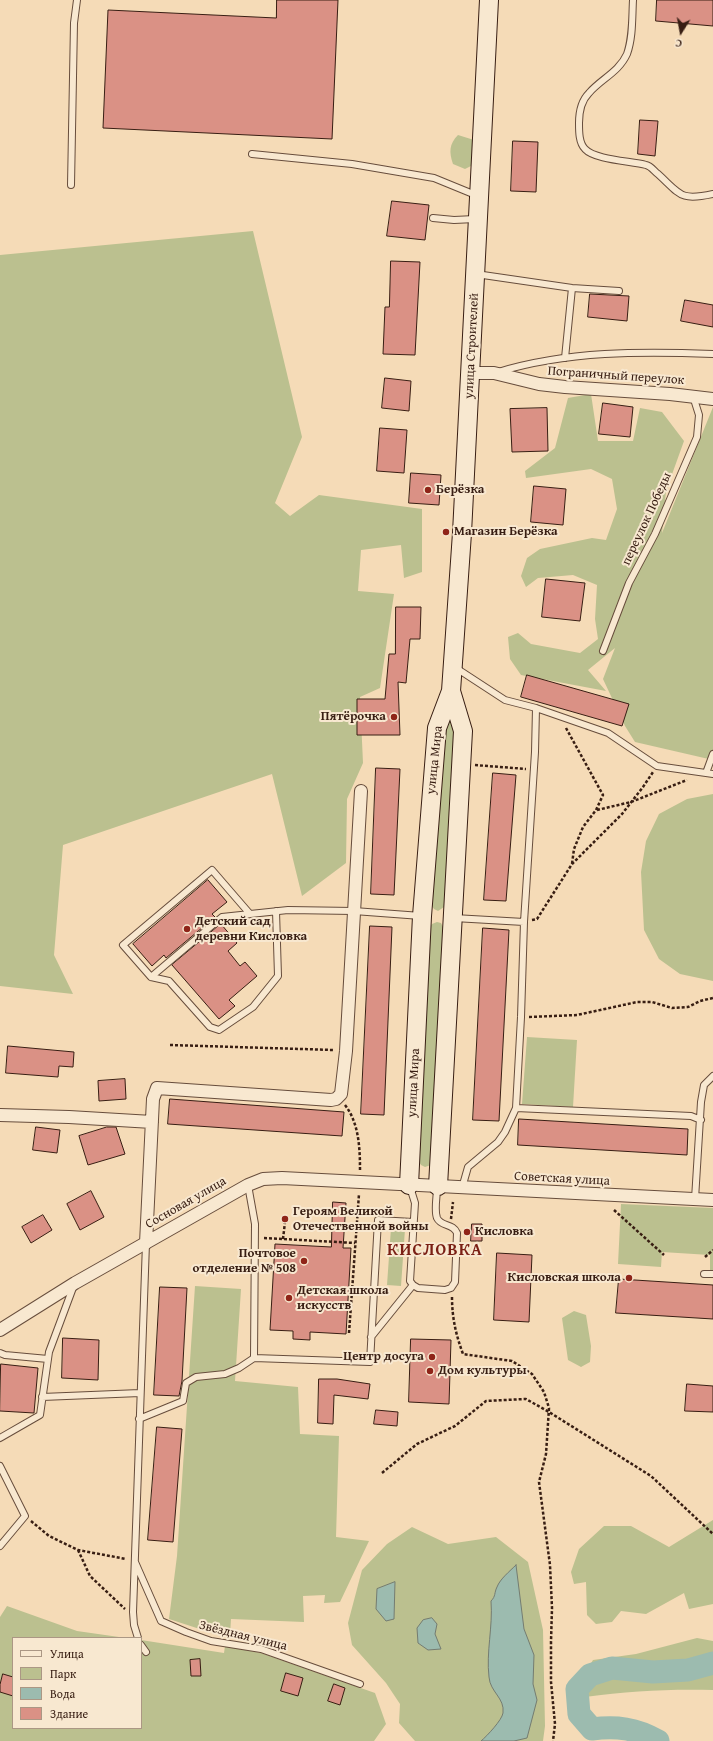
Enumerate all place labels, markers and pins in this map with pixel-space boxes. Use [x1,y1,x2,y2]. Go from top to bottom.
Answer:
place label: Берёзка [436,482,485,498]
marker: Берёзка [423,485,433,495]
place label: Магазин Берёзка [454,524,558,540]
marker: Магазин Берёзка [441,527,451,537]
place label: Пятёрочка [321,709,386,725]
marker: Пятёрочка [389,712,399,722]
place label: Детский сад деревни Кисловка [195,914,307,945]
marker: Детский сад деревни Кисловка [182,924,192,934]
place label: Героям Великой Отечественной войны [293,1204,429,1235]
marker: Героям Великой Отечественной войны [280,1214,290,1224]
place label: Кисловка [475,1224,533,1240]
marker: Кисловка [462,1227,472,1237]
place label: Почтовое отделение № 508 [193,1246,296,1277]
marker: Почтовое отделение № 508 [299,1256,309,1266]
place label: Кисловская школа [508,1270,621,1286]
marker: Кисловская школа [624,1273,634,1283]
place label: Детская школа искусств [297,1283,389,1314]
marker: Детская школа искусств [284,1293,294,1303]
place label: Центр досуга [343,1349,424,1365]
marker: Центр досуга [427,1352,437,1362]
place label: Дом культуры [438,1363,527,1379]
marker: Дом культуры [425,1366,435,1376]

